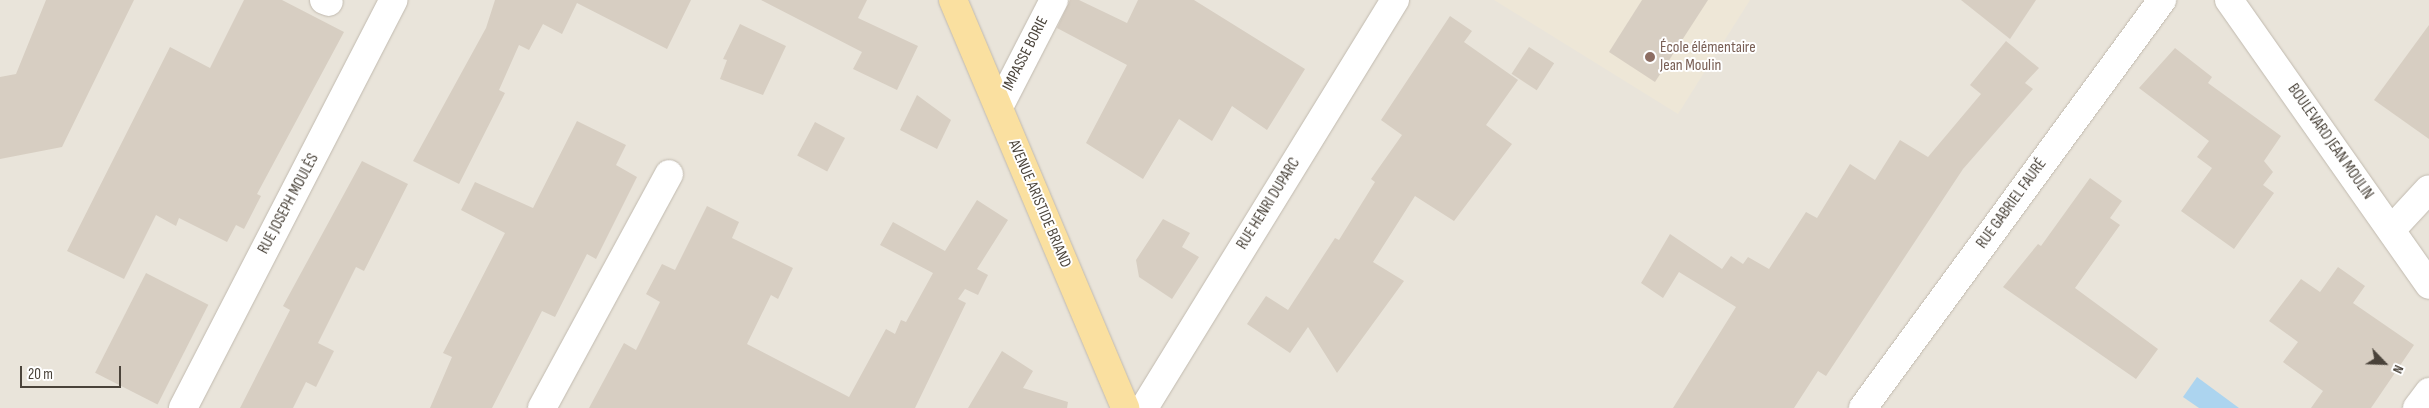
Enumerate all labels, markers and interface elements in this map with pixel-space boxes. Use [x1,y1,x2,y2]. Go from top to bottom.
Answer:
street label: IMPASSE BORIE [999,14,1053,94]
place label: École élémentaire Jean Moulin [1660,38,1756,76]
marker: École élémentaire Jean Moulin [1644,51,1656,63]
street label: BOULEVARD JEAN MOULIN [2283,80,2377,204]
street label: AVENUE ARISTIDE BRIAND [1003,137,1075,271]
street label: RUE JOSEPH MOULÈS [254,151,324,257]
street label: RUE HENRI DUPARC [1233,155,1305,253]
street label: RUE GABRIEL FAURÉ [1973,155,2051,253]
north arrow [2359,338,2409,388]
scale bar [22,356,124,388]
text: N [2389,362,2407,376]
text: 20 m [28,365,53,384]

